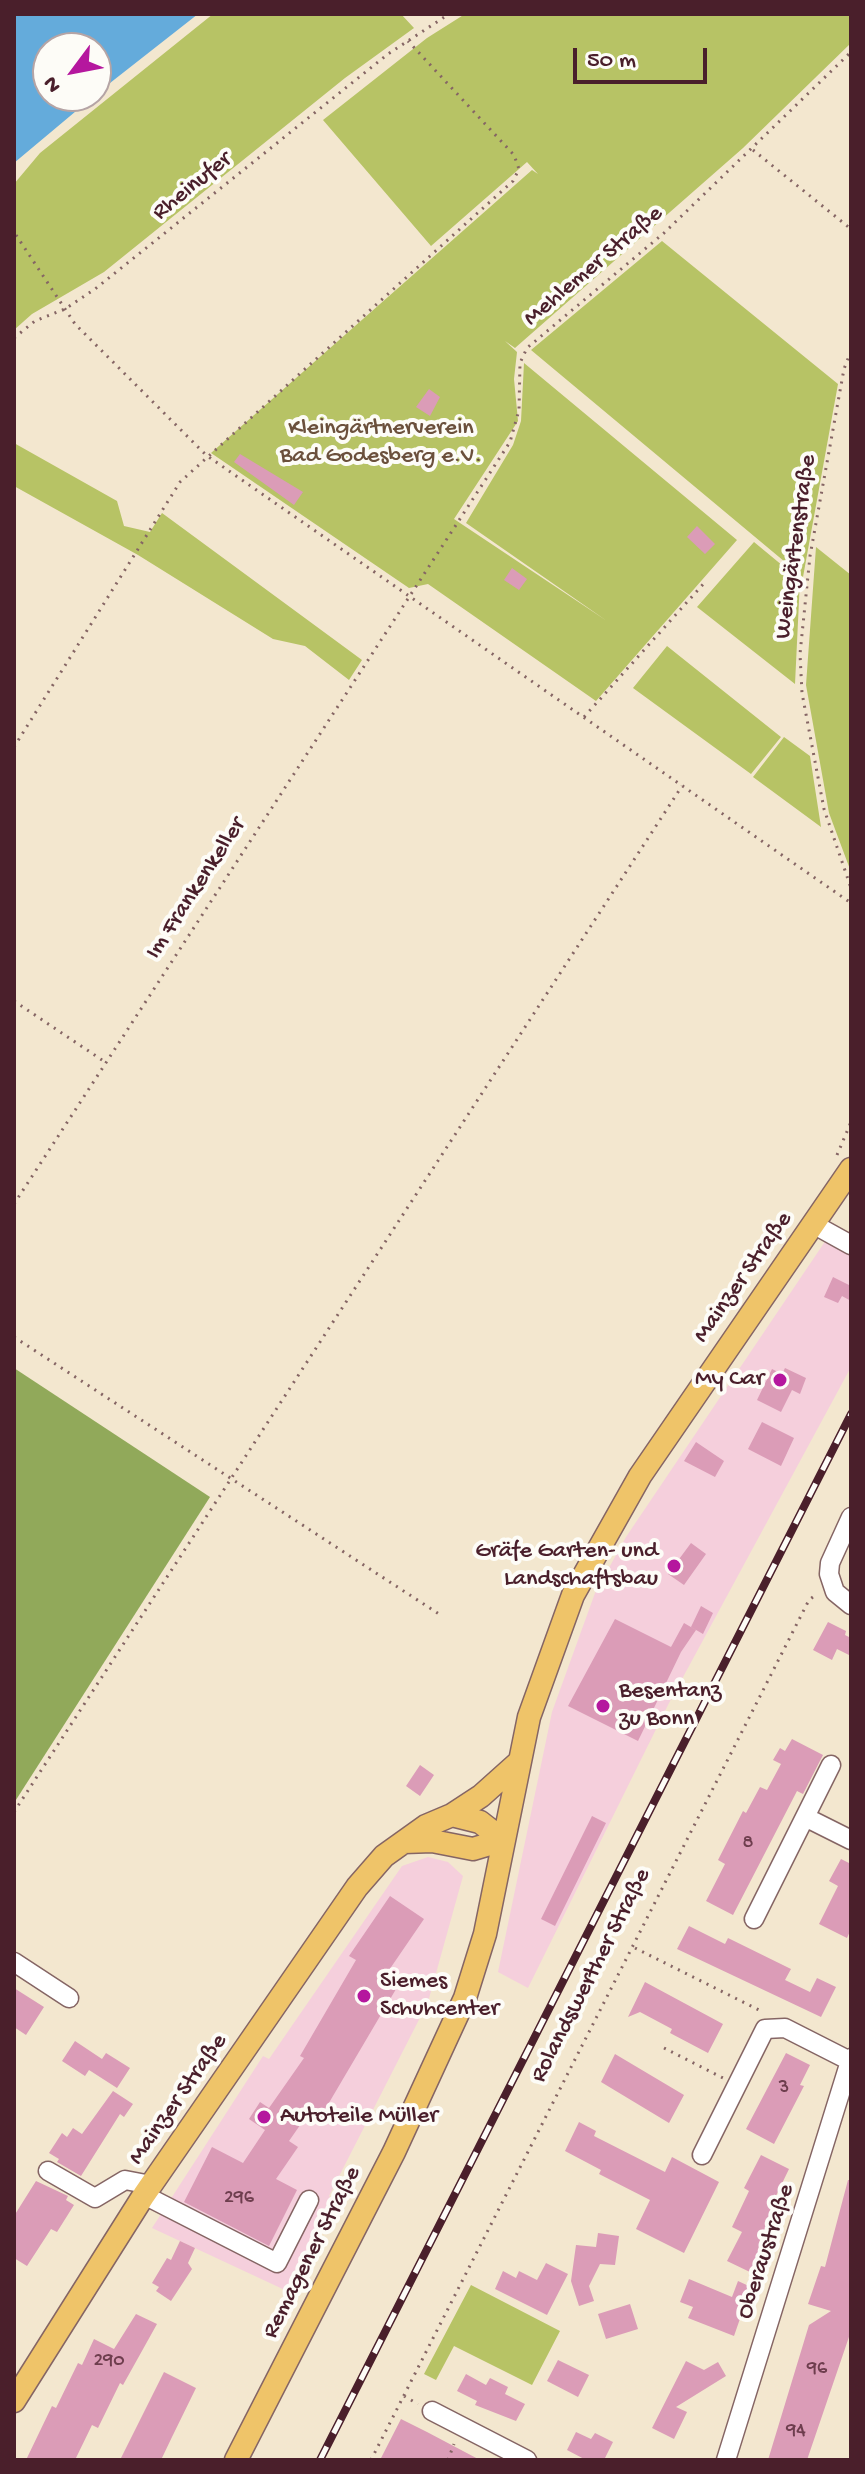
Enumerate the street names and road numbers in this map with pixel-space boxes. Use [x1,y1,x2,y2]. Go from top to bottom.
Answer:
street label: Rheinufer [147,146,239,228]
street label: Mehlemer Straße [519,200,669,334]
street label: Weingärtenstraße [770,453,824,641]
street label: Im Frankenkeller [141,813,253,965]
street label: Mainzer Straße [688,1207,800,1349]
street label: Rolandswerther Straße [526,1864,658,2088]
street label: Mainzer Straße [123,2029,235,2171]
street label: Remagener Straße [257,2162,369,2344]
street label: Oberaustraße [732,2181,802,2323]

